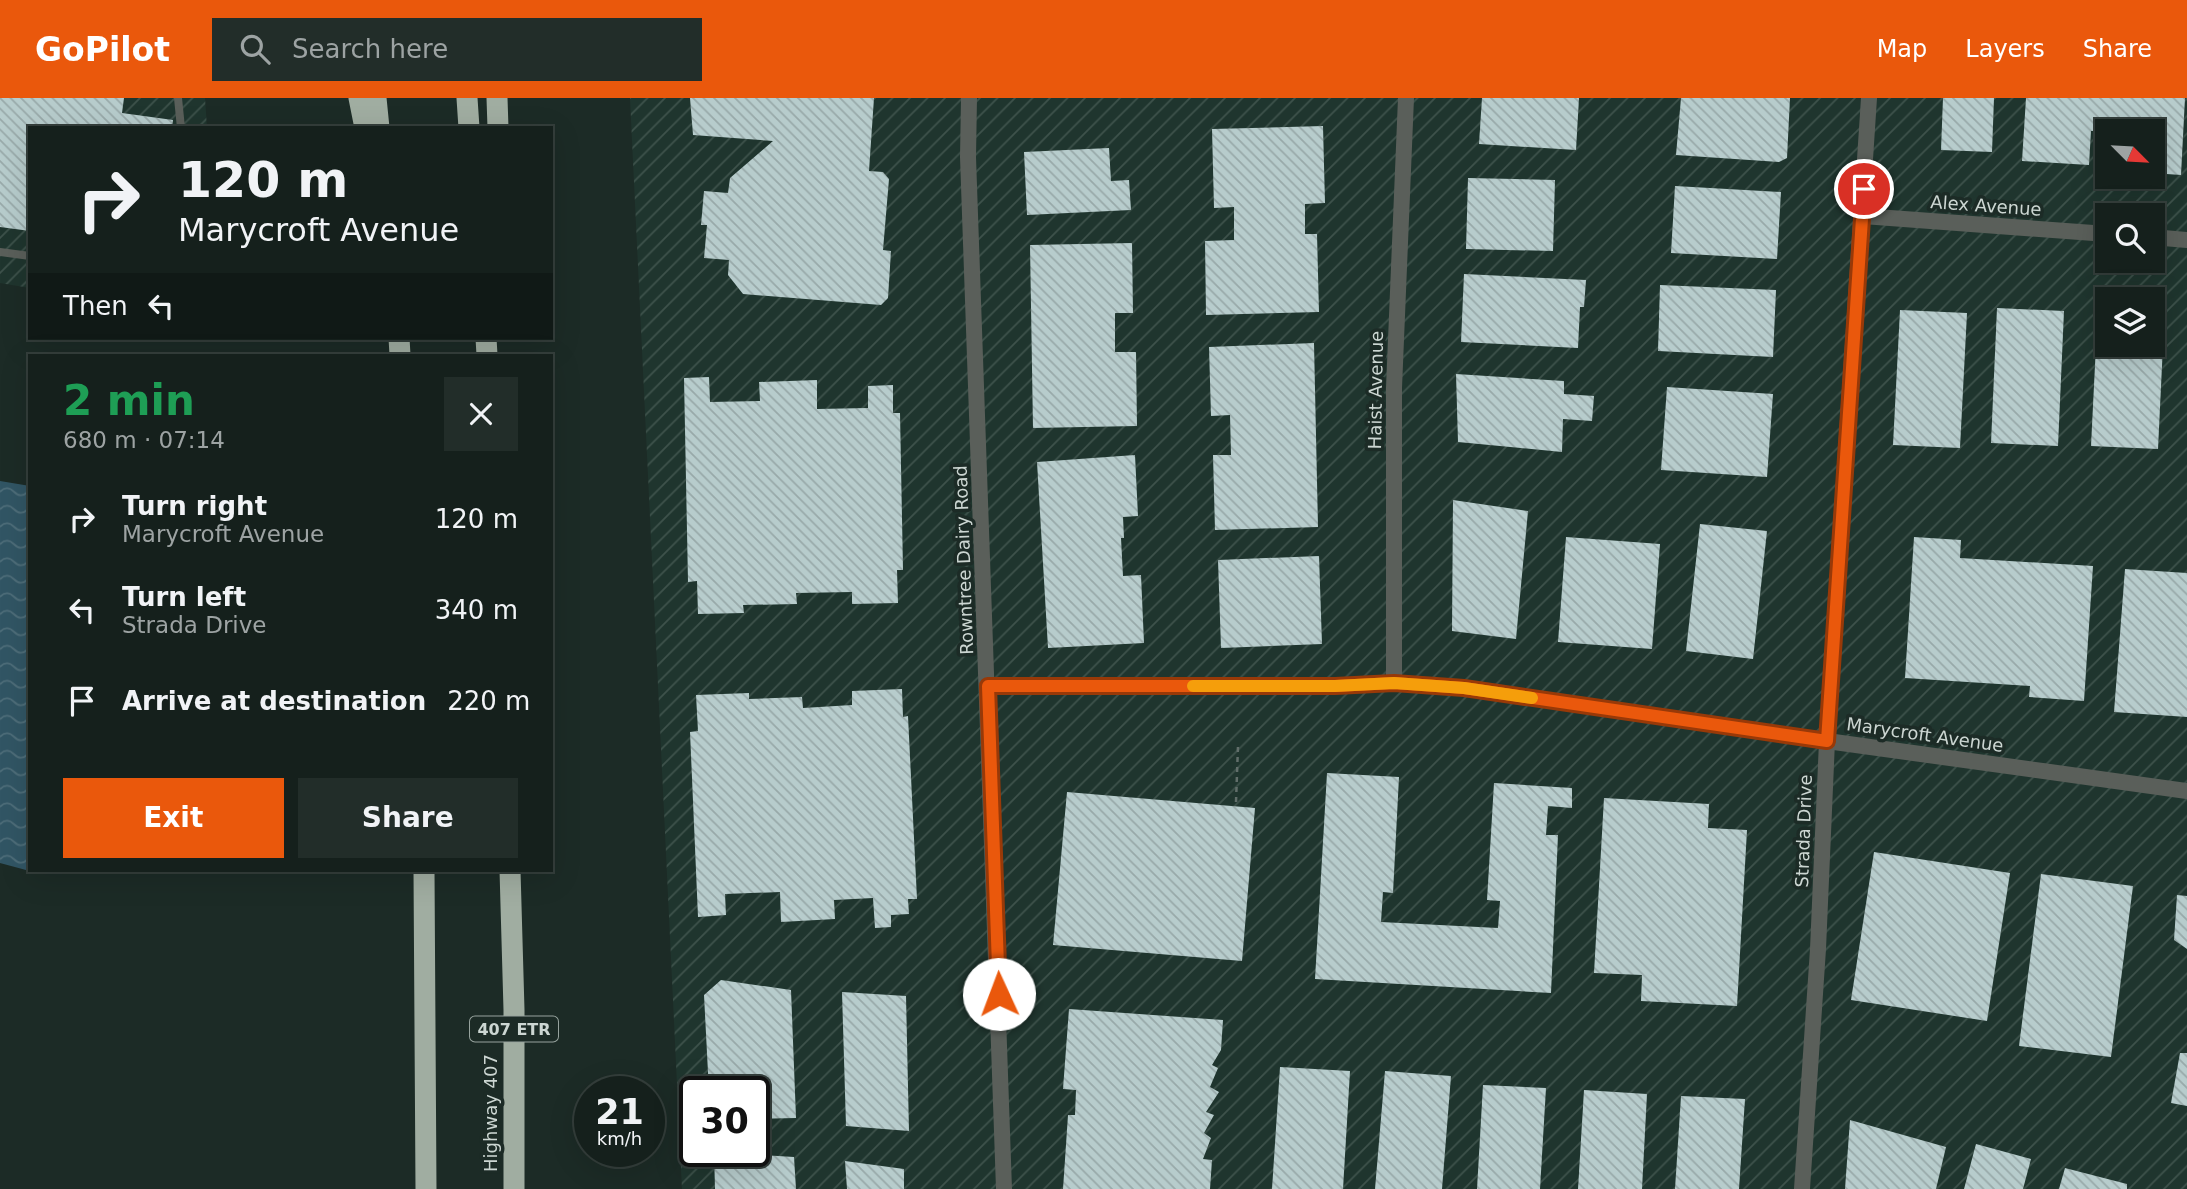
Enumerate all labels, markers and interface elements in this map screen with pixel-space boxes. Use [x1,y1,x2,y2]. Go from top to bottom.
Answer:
search box [212,18,702,81]
text: GoPilot [35,30,170,69]
icon: search [236,30,274,68]
text: Search here [292,34,448,64]
text: Map [1877,35,1927,63]
text: Layers [1965,35,2045,63]
text: Share [2083,35,2152,63]
north arrow [2095,119,2165,189]
map controls [2095,119,2165,357]
text: 120 m [178,152,348,209]
icon: right [63,154,154,245]
pin [1834,159,1894,219]
icon: arrive [1845,170,1883,208]
street label: Alex Avenue [1930,191,2042,220]
button: search [2095,203,2165,273]
text: Marycroft Avenue [178,211,459,249]
icon: left [142,287,180,325]
button: layers [2095,287,2165,357]
text: Then [63,291,128,321]
street label: Haist Avenue [1364,331,1387,449]
text: 2 min [63,376,195,425]
button: close [444,377,518,451]
text: 680 m · 07:14 [63,427,225,453]
street label: Rowntree Dairy Road [950,465,977,655]
text: Turn right [122,491,267,521]
icon: right [63,500,101,538]
text: 120 m [435,504,518,534]
text: Marycroft Avenue [122,521,324,547]
text: Turn left [122,582,246,612]
icon: left [63,591,101,629]
text: 340 m [435,595,518,625]
text: Strada Drive [122,612,267,638]
icon: arrive [63,682,101,720]
text: Arrive at destination [122,686,426,716]
text: 220 m [447,686,530,716]
street label: Marycroft Avenue [1845,713,2005,756]
street label: Strada Drive [1791,774,1816,888]
button: Exit [63,778,284,858]
button: Share [298,778,518,858]
position arrow [962,957,1036,1031]
road number: 407 ETR [470,1016,558,1042]
street label: Highway 407 [480,1054,501,1172]
speed limit sign: 30 [679,1076,770,1167]
text: 21 [595,1092,644,1132]
text: km/h [597,1128,642,1149]

